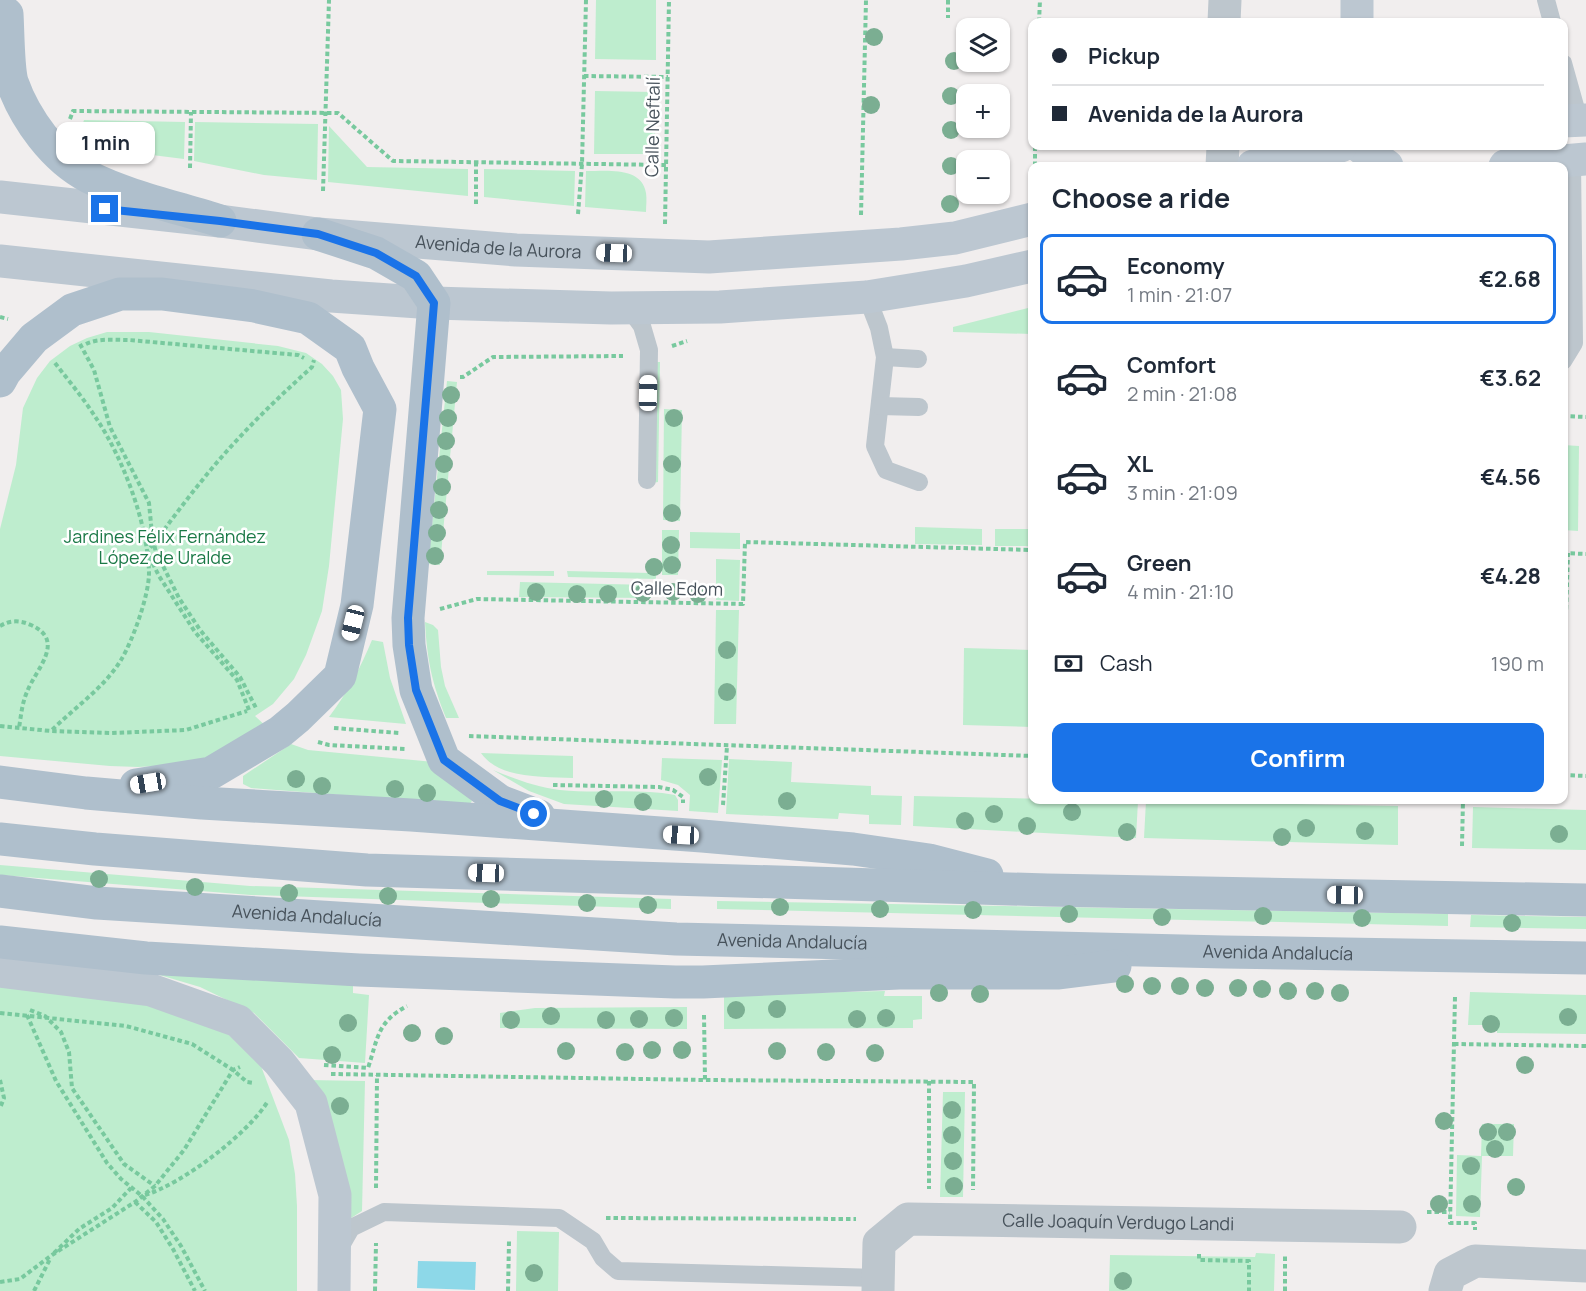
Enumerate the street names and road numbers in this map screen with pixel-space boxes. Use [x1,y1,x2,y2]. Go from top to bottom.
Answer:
street label: Calle Neftalí [639,77,665,177]
street label: Avenida de la Aurora [414,229,582,263]
street label: Calle Edom [631,575,723,601]
street label: Avenida Andalucía [231,898,383,932]
street label: Avenida Andalucía [717,927,868,955]
street label: Avenida Andalucía [1202,938,1353,965]
street label: Calle Joaquín Verdugo Landi [1002,1208,1235,1235]

